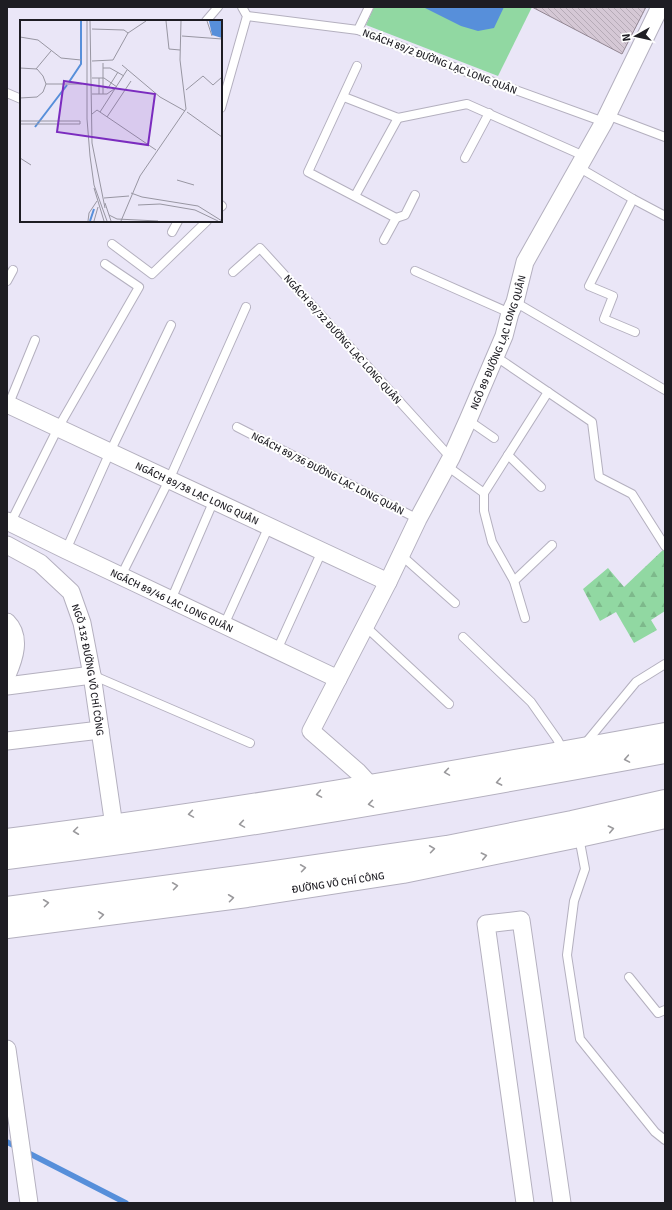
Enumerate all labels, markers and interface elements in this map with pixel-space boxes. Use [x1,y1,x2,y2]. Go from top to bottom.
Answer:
north arrow [616,16,656,56]
inset map [20,20,222,222]
street label: NGÁCH 89/2 ĐƯỜNG LẠC LONG QUÂN [361,26,519,97]
text: N [620,33,634,42]
street label: NGÁCH 89/32 ĐƯỜNG LẠC LONG QUÂN [281,272,404,407]
street label: NGÕ 89 ĐƯỜNG LẠC LONG QUÂN [468,274,528,412]
street label: NGÁCH 89/36 ĐƯỜNG LẠC LONG QUÂN [249,429,406,518]
street label: NGÁCH 89/38 LẠC LONG QUÂN [133,460,260,528]
street label: NGÁCH 89/46 LẠC LONG QUÂN [108,567,235,635]
street label: NGÕ 132 ĐƯỜNG VÕ CHÍ CÔNG [69,603,106,736]
one-way arrow [624,754,630,762]
one-way arrow [444,767,451,776]
one-way arrow [496,778,502,786]
one-way arrow [316,789,322,798]
one-way arrow [368,799,374,808]
one-way arrow [188,810,194,818]
one-way arrow [239,819,245,828]
one-way arrow [73,826,79,835]
one-way arrow [608,826,614,834]
one-way arrow [429,845,435,854]
one-way arrow [481,852,487,860]
one-way arrow [300,864,306,873]
street label: ĐƯỜNG VÕ CHÍ CÔNG [291,870,385,896]
one-way arrow [172,882,178,891]
one-way arrow [228,894,235,903]
one-way arrow [43,899,49,908]
one-way arrow [98,911,104,920]

